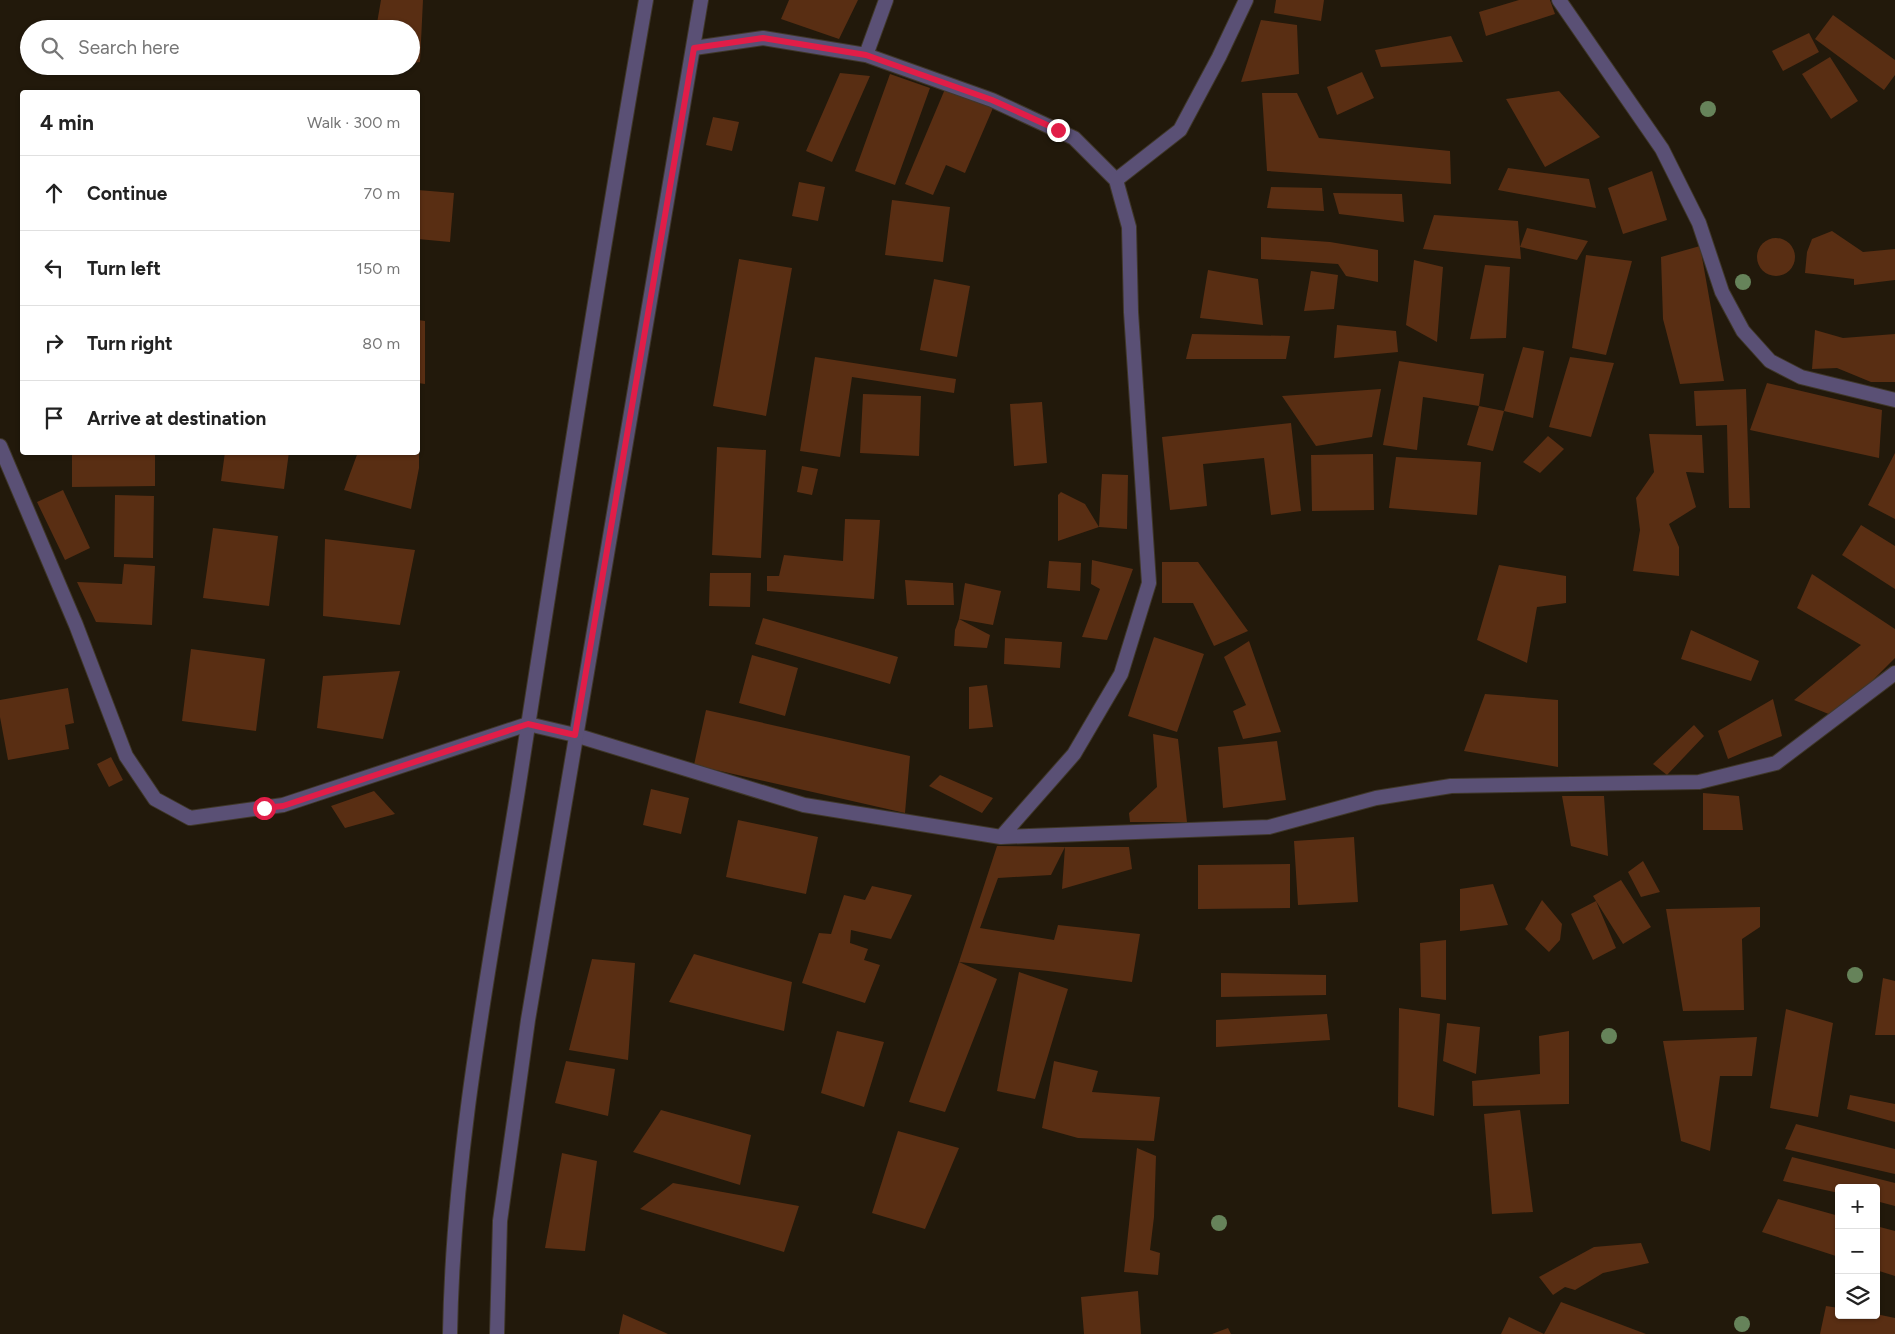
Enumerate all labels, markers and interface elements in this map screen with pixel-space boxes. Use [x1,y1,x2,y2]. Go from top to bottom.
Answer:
search box [20,20,420,75]
icon: search [38,34,66,62]
text: Search here [78,36,180,59]
text: 4 min [40,110,94,135]
text: Walk · 300 m [307,113,400,132]
route end [1047,119,1070,142]
icon: ahead [40,179,68,207]
text: Continue [87,182,167,205]
text: 70 m [364,184,400,203]
icon: left [40,254,68,282]
text: Turn left [87,257,161,280]
text: 150 m [356,259,400,278]
icon: right [40,329,68,357]
text: Turn right [87,332,173,355]
text: 80 m [362,334,400,353]
icon: arrive [40,404,68,432]
text: Arrive at destination [87,407,266,430]
route start [253,797,276,820]
map controls [1835,1184,1880,1319]
button: + [1835,1184,1880,1229]
button: − [1835,1229,1880,1274]
button: layers [1835,1274,1880,1319]

